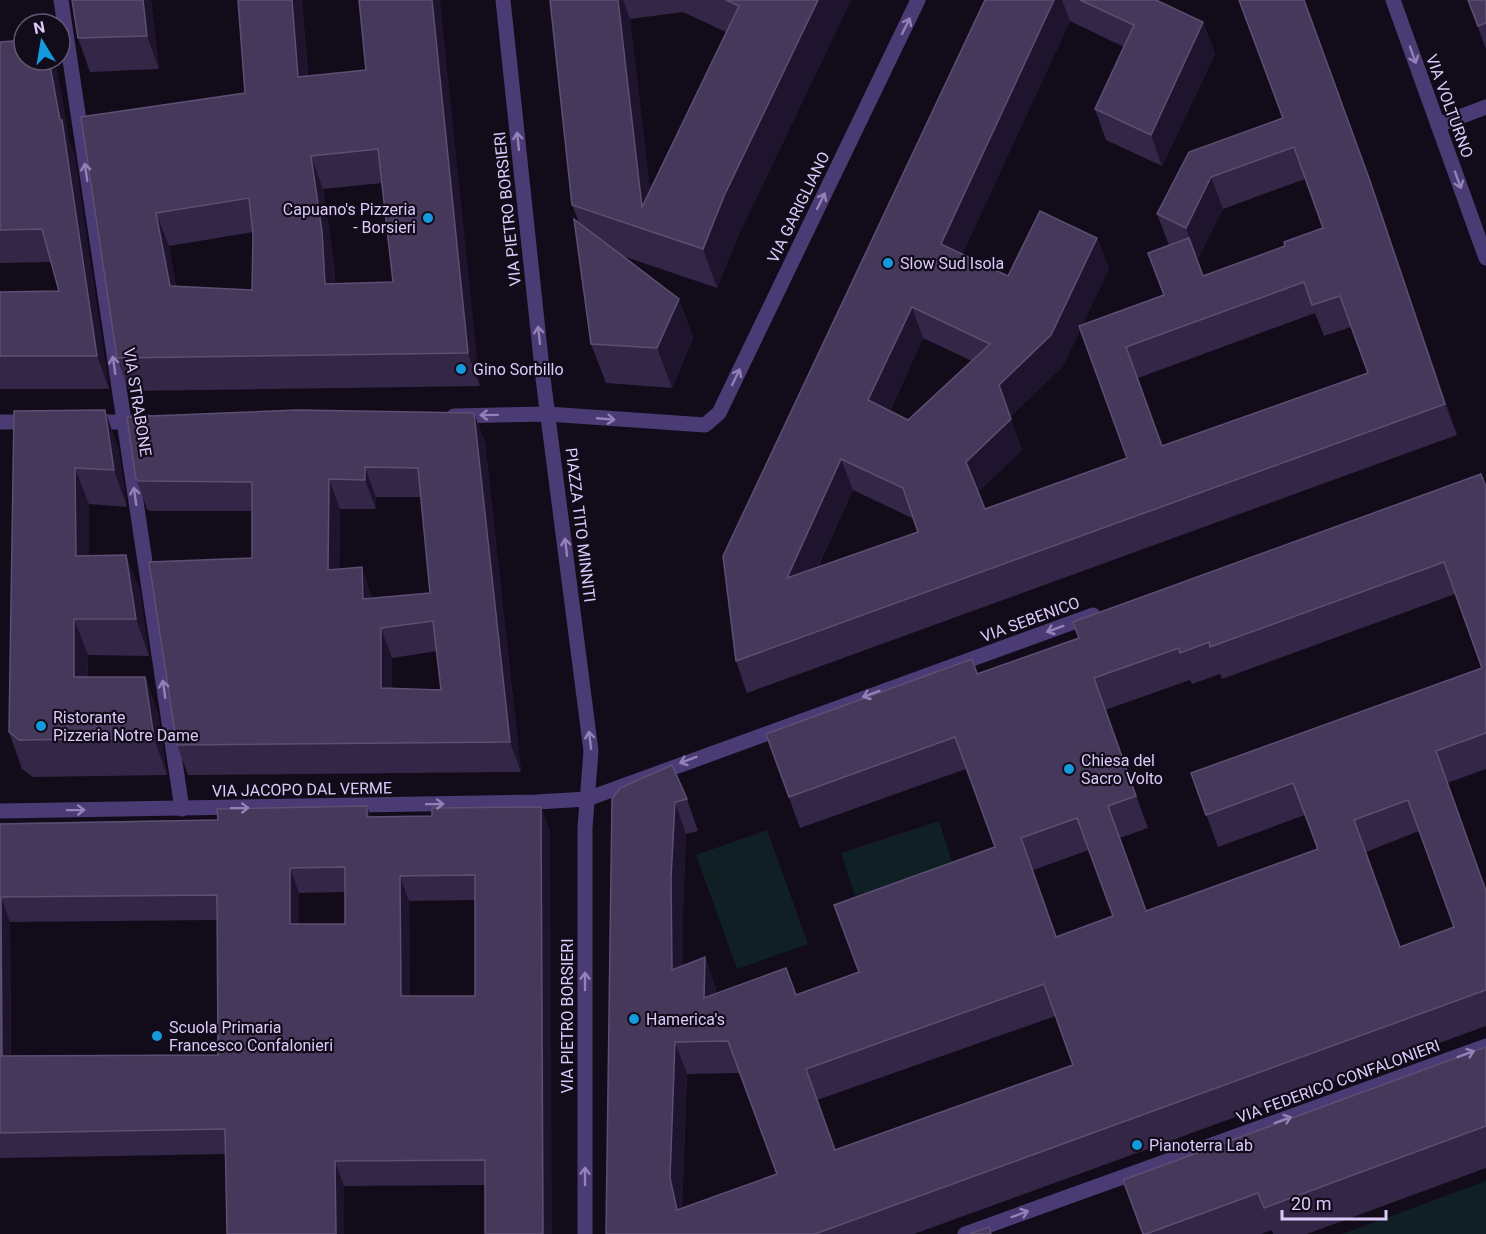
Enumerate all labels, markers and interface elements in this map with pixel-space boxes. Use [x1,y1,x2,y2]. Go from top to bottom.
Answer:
north arrow [12,12,72,72]
text: N [32,17,47,38]
one-way arrow [900,17,912,35]
one-way arrow [1408,45,1419,64]
street label: VIA VOLTURNO [1422,52,1477,161]
street label: VIA PIETRO BORSIERI [490,131,525,287]
one-way arrow [512,132,523,152]
street label: VIA GARIGLIANO [763,148,834,266]
one-way arrow [80,163,91,183]
one-way arrow [1453,170,1464,189]
one-way arrow [815,193,827,211]
place label: Capuano's Pizzeria - Borsieri [283,200,416,237]
marker: Capuano's Pizzeria - Borsieri [421,211,435,225]
place label: Slow Sud Isola [900,254,1004,273]
marker: Slow Sud Isola [881,256,895,270]
one-way arrow [533,326,544,345]
street label: VIA STRABONE [120,346,155,458]
one-way arrow [108,356,119,376]
place label: Gino Sorbillo [473,360,564,379]
marker: Gino Sorbillo [454,362,468,376]
one-way arrow [731,368,743,386]
one-way arrow [480,409,500,421]
one-way arrow [596,414,616,425]
street label: PIAZZA TITO MINNITI [562,447,599,603]
one-way arrow [130,487,141,506]
one-way arrow [560,537,571,557]
street label: VIA SEBENICO [978,593,1082,646]
one-way arrow [1046,624,1065,635]
one-way arrow [158,679,169,699]
one-way arrow [862,690,881,701]
place label: Ristorante Pizzeria Notre Dame [53,708,198,745]
marker: Ristorante Pizzeria Notre Dame [34,719,48,733]
one-way arrow [584,731,595,751]
place label: Chiesa del Sacro Volto [1081,751,1163,788]
one-way arrow [679,755,698,766]
marker: Chiesa del Sacro Volto [1062,762,1076,776]
street label: VIA JACOPO DAL VERME [212,778,392,801]
one-way arrow [425,798,445,810]
one-way arrow [230,802,250,814]
one-way arrow [65,804,85,816]
street label: VIA PIETRO BORSIERI [558,938,577,1094]
one-way arrow [579,971,591,991]
place label: Hamerica's [646,1010,725,1029]
marker: Hamerica's [627,1012,641,1026]
place label: Scuola Primaria Francesco Confalonieri [169,1018,333,1055]
marker: Scuola Primaria Francesco Confalonieri [150,1029,164,1043]
street label: VIA FEDERICO CONFALONIERI [1234,1036,1443,1127]
one-way arrow [1456,1047,1475,1058]
one-way arrow [1273,1113,1292,1124]
place label: Pianoterra Lab [1149,1136,1253,1155]
marker: Pianoterra Lab [1130,1138,1144,1152]
one-way arrow [579,1166,591,1186]
scale bar [1282,1183,1386,1221]
text: 20 m [1291,1193,1331,1214]
one-way arrow [1011,1208,1029,1219]

